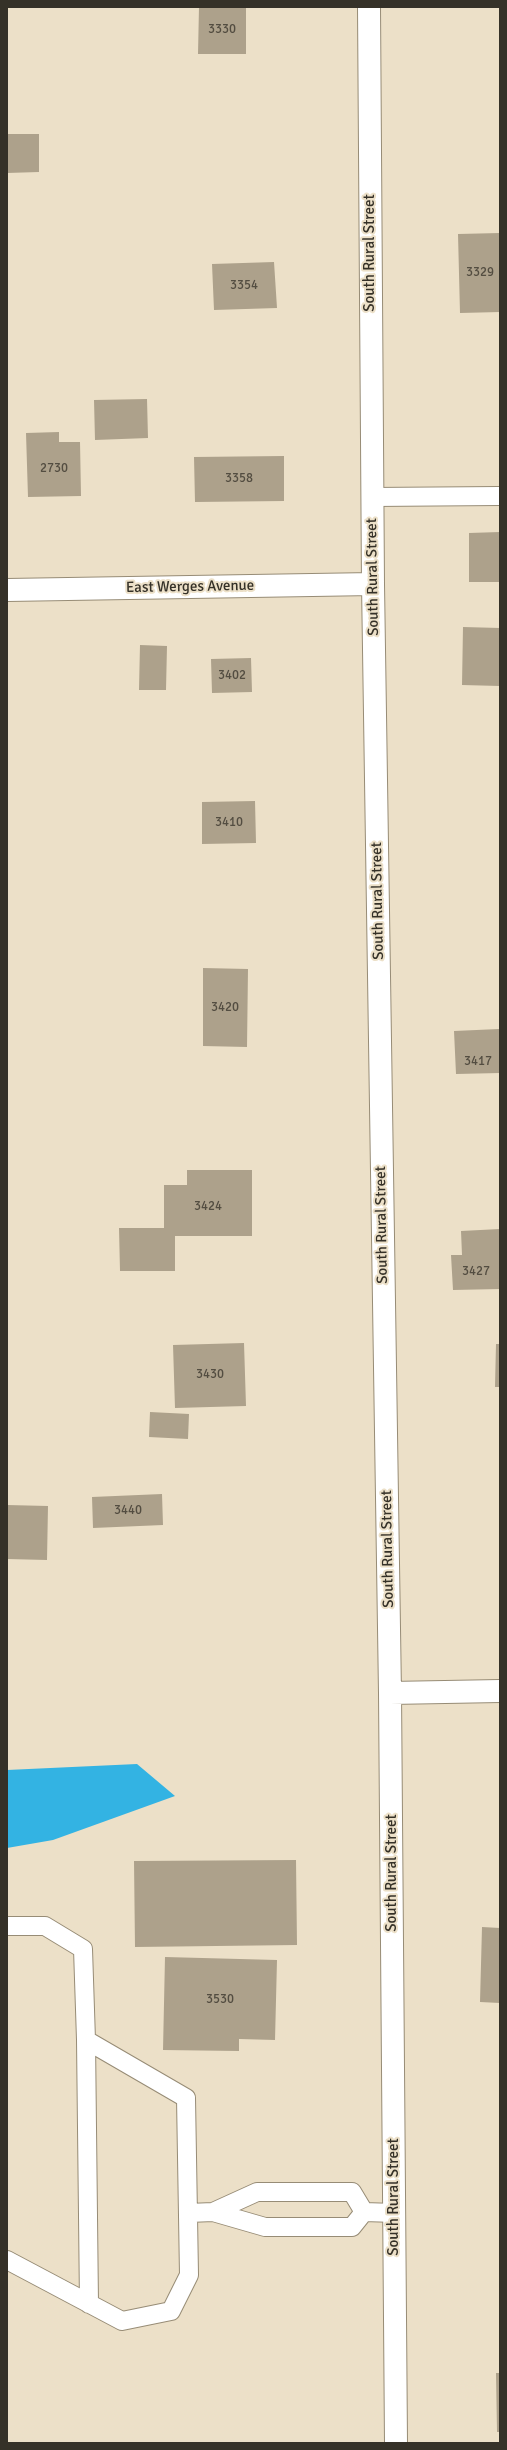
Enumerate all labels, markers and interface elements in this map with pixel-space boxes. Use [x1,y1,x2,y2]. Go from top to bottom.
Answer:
house number: 3330 [208,22,236,38]
street label: South Rural Street [361,194,379,312]
house number: 3329 [466,265,494,281]
house number: 3354 [230,278,258,294]
house number: 2730 [40,461,68,477]
house number: 3358 [225,471,253,487]
street label: South Rural Street [363,518,383,636]
street label: East Werges Avenue [126,577,254,597]
house number: 3402 [218,668,246,684]
house number: 3410 [215,815,243,831]
street label: South Rural Street [368,842,388,960]
house number: 3420 [211,1000,239,1016]
house number: 3417 [464,1054,492,1070]
street label: South Rural Street [372,1166,392,1284]
house number: 3424 [194,1199,222,1215]
house number: 3427 [462,1264,490,1280]
house number: 3430 [196,1367,224,1383]
street label: South Rural Street [378,1490,398,1608]
house number: 3440 [114,1503,142,1519]
street label: South Rural Street [383,1814,401,1932]
house number: 3530 [206,1992,234,2008]
street label: South Rural Street [385,2138,403,2256]

